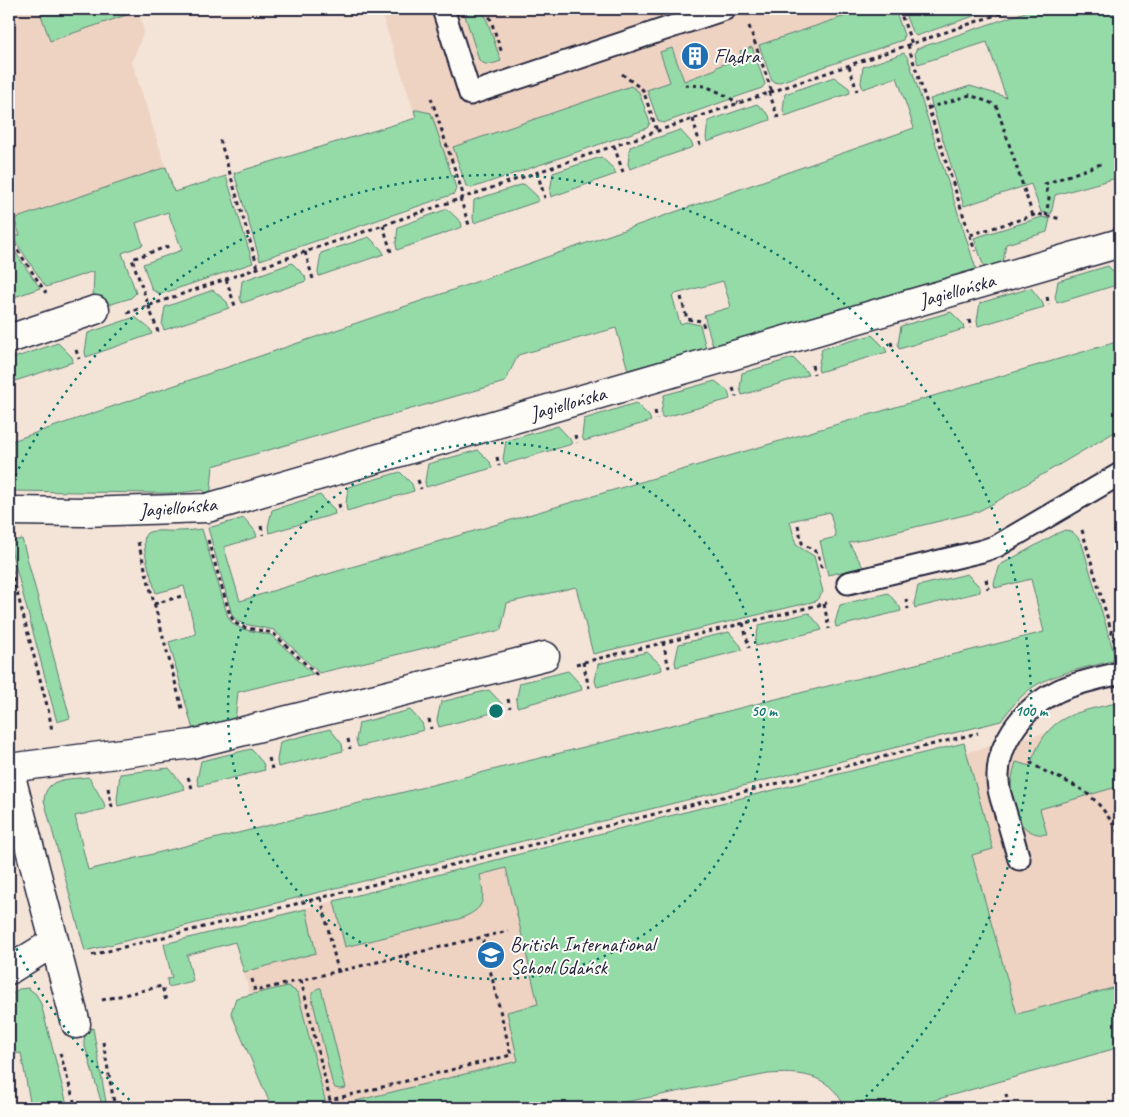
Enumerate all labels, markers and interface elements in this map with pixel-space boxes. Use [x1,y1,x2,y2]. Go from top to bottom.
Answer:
building icon: Flądra [680,41,710,71]
place label: Flądra [714,44,761,69]
street label: Jagiellońska [915,267,999,313]
street label: Jagiellońska [526,380,610,426]
street label: Jagiellońska [137,492,219,523]
centre of rings [487,702,505,720]
text: 50 m [751,702,778,721]
text: 100 m [1015,702,1049,721]
place label: British International School Gdańsk [510,932,659,980]
school or university icon: British International School Gdańsk [476,940,506,970]

